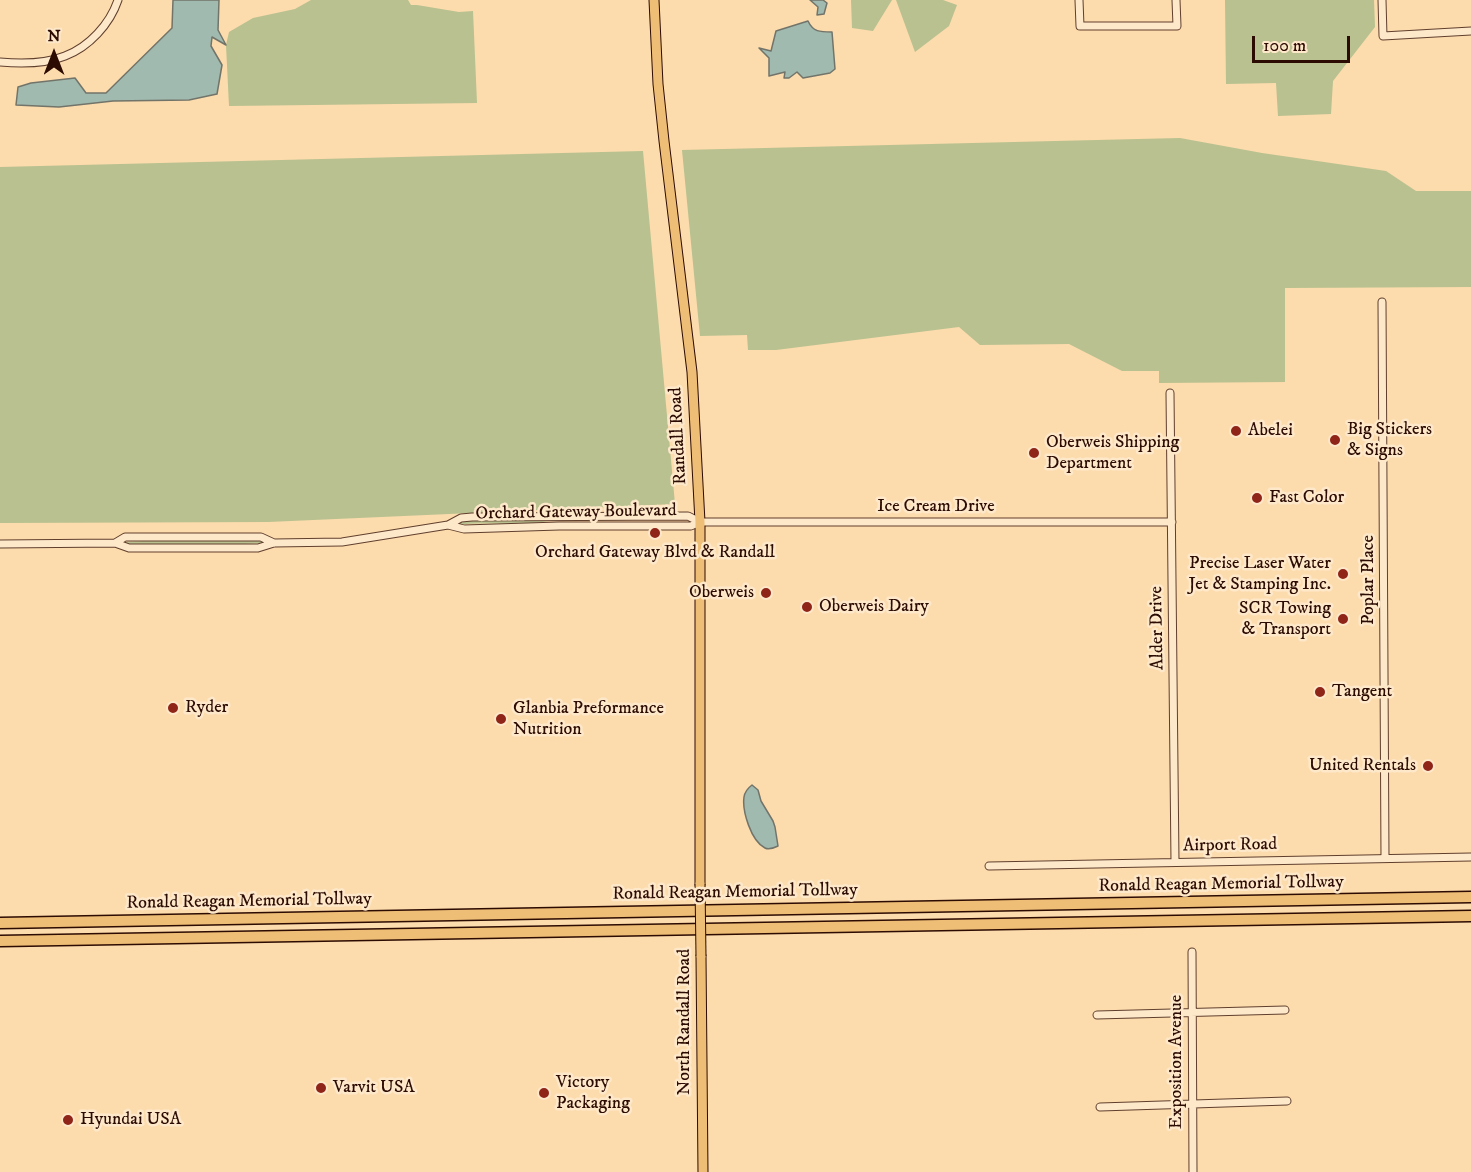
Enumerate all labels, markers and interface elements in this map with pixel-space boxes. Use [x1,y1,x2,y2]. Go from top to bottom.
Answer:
north arrow [24,24,84,84]
scale bar [1255,24,1352,62]
text: N [47,26,61,46]
text: 100 m [1263,35,1306,57]
street label: Randall Road [666,387,692,485]
place label: Big Stickers & Signs [1347,419,1432,462]
place label: Abelei [1248,420,1293,442]
marker: Abelei [1229,424,1243,438]
place label: Oberweis Shipping Department [1046,432,1179,474]
marker: Big Stickers & Signs [1328,433,1342,447]
marker: Oberweis Shipping Department [1027,446,1041,460]
place label: Fast Color [1269,487,1344,509]
marker: Fast Color [1250,491,1264,505]
street label: Ice Cream Drive [877,496,995,518]
street label: Orchard Gateway Boulevard [475,500,677,526]
marker: Orchard Gateway Blvd & Randall [648,526,662,540]
street label: Poplar Place [1358,535,1380,625]
place label: Orchard Gateway Blvd & Randall [535,542,775,564]
place label: Precise Laser Water Jet & Stamping Inc. [1189,553,1331,596]
marker: Precise Laser Water Jet & Stamping Inc. [1336,567,1350,581]
place label: Oberweis [689,582,754,604]
marker: Oberweis [759,586,773,600]
street label: Alder Drive [1146,586,1170,670]
place label: Oberweis Dairy [819,596,929,618]
place label: SCR Towing & Transport [1239,598,1331,640]
marker: Oberweis Dairy [800,600,814,614]
marker: SCR Towing & Transport [1336,612,1350,626]
place label: Tangent [1332,681,1392,703]
marker: Tangent [1313,685,1327,699]
place label: Ryder [185,697,228,719]
place label: Glanbia Preformance Nutrition [513,698,664,740]
marker: Ryder [166,701,180,715]
marker: Glanbia Preformance Nutrition [494,712,508,726]
place label: United Rentals [1309,755,1416,777]
marker: United Rentals [1421,759,1435,773]
street label: Airport Road [1183,834,1277,858]
street label: Ronald Reagan Memorial Tollway [1098,872,1344,898]
street label: Ronald Reagan Memorial Tollway [612,880,858,906]
street label: Ronald Reagan Memorial Tollway [126,889,372,915]
street label: North Randall Road [674,949,696,1095]
street label: Exposition Avenue [1166,995,1188,1129]
place label: Victory Packaging [556,1072,630,1114]
place label: Varvit USA [333,1077,415,1099]
marker: Varvit USA [314,1081,328,1095]
marker: Victory Packaging [537,1086,551,1100]
place label: Hyundai USA [80,1109,181,1131]
marker: Hyundai USA [61,1113,75,1127]

